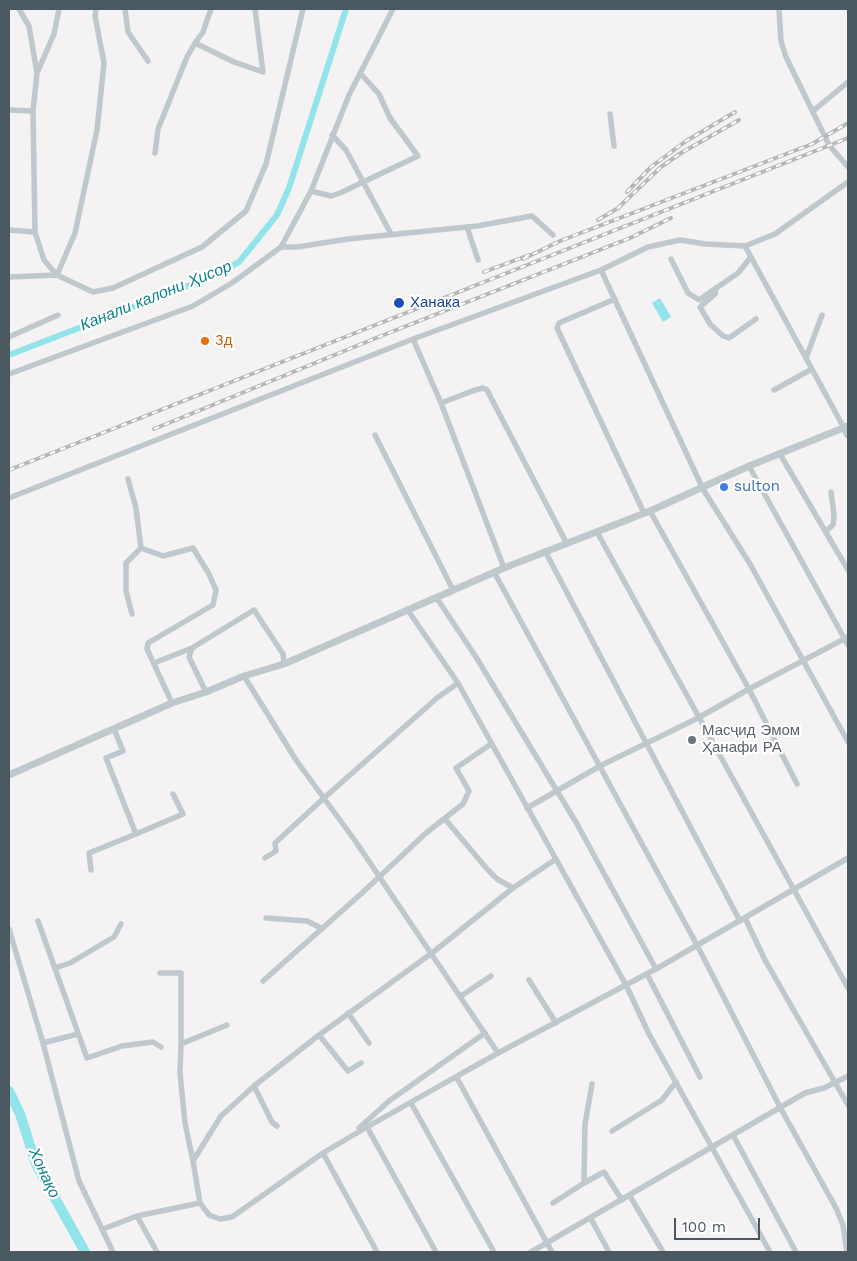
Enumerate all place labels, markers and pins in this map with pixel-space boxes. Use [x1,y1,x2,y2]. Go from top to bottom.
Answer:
place label: Ханака [410,294,460,312]
marker: Ханака [392,296,406,310]
place label: 3д [215,332,232,350]
marker: 3д [199,335,211,347]
place label: sulton [734,478,780,496]
marker: sulton [718,481,730,493]
place label: Масҷид Эмом Ҳанафи РА [702,722,800,757]
marker: Масҷид Эмом Ҳанафи РА [686,734,698,746]

